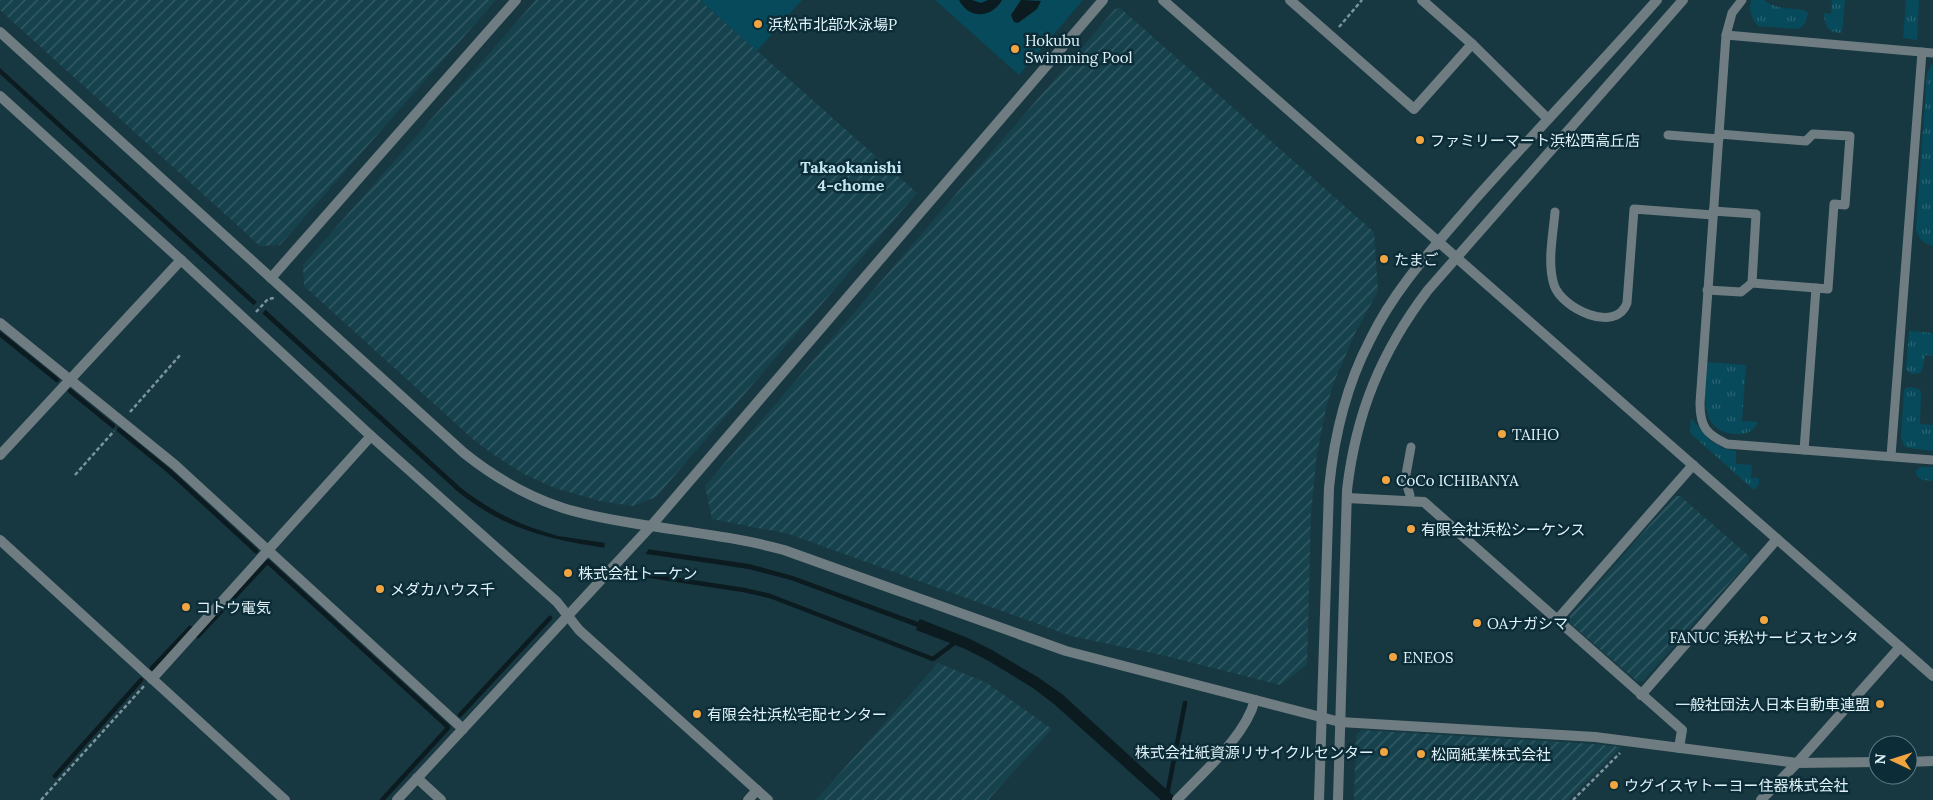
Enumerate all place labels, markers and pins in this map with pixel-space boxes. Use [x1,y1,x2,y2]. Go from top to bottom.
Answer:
place label: 浜松市北部水泳場P [768,15,897,34]
marker: 浜松市北部水泳場P [752,18,764,30]
place label: Hokubu Swimming Pool [1025,31,1133,67]
marker: Hokubu Swimming Pool [1009,43,1021,55]
place label: ファミリーマート浜松西高丘店 [1430,131,1640,150]
marker: ファミリーマート浜松西高丘店 [1414,134,1426,146]
place label: たまご [1394,250,1439,269]
marker: たまご [1378,253,1390,265]
place label: TAIHO [1512,425,1559,444]
marker: TAIHO [1496,428,1508,440]
place label: CoCo ICHIBANYA [1396,471,1519,490]
marker: CoCo ICHIBANYA [1380,474,1392,486]
place label: 有限会社浜松シーケンス [1421,520,1585,539]
marker: 有限会社浜松シーケンス [1405,523,1417,535]
place label: 株式会社トーケン [578,564,698,583]
marker: 株式会社トーケン [562,567,574,579]
place label: メダカハウス千 [390,580,495,599]
marker: メダカハウス千 [374,583,386,595]
place label: コトウ電気 [196,598,271,617]
marker: コトウ電気 [180,601,192,613]
place label: OAナガシマ [1487,614,1568,633]
marker: FANUC 浜松サービスセンタ [1758,614,1770,626]
marker: OAナガシマ [1471,617,1483,629]
place label: FANUC 浜松サービスセンタ [1669,628,1859,647]
place label: ENEOS [1403,648,1454,667]
marker: ENEOS [1387,651,1399,663]
place label: 一般社団法人日本自動車連盟 [1675,695,1870,714]
marker: 一般社団法人日本自動車連盟 [1874,698,1886,710]
place label: 有限会社浜松宅配センター [707,705,887,724]
marker: 有限会社浜松宅配センター [691,708,703,720]
place label: 株式会社紙資源リサイクルセンター [1135,743,1374,762]
place label: 松岡紙業株式会社 [1431,745,1551,764]
marker: 株式会社紙資源リサイクルセンター [1378,746,1390,758]
marker: 松岡紙業株式会社 [1415,748,1427,760]
place label: ウグイスヤトーヨー住器株式会社 [1624,776,1849,795]
marker: ウグイスヤトーヨー住器株式会社 [1608,779,1620,791]

